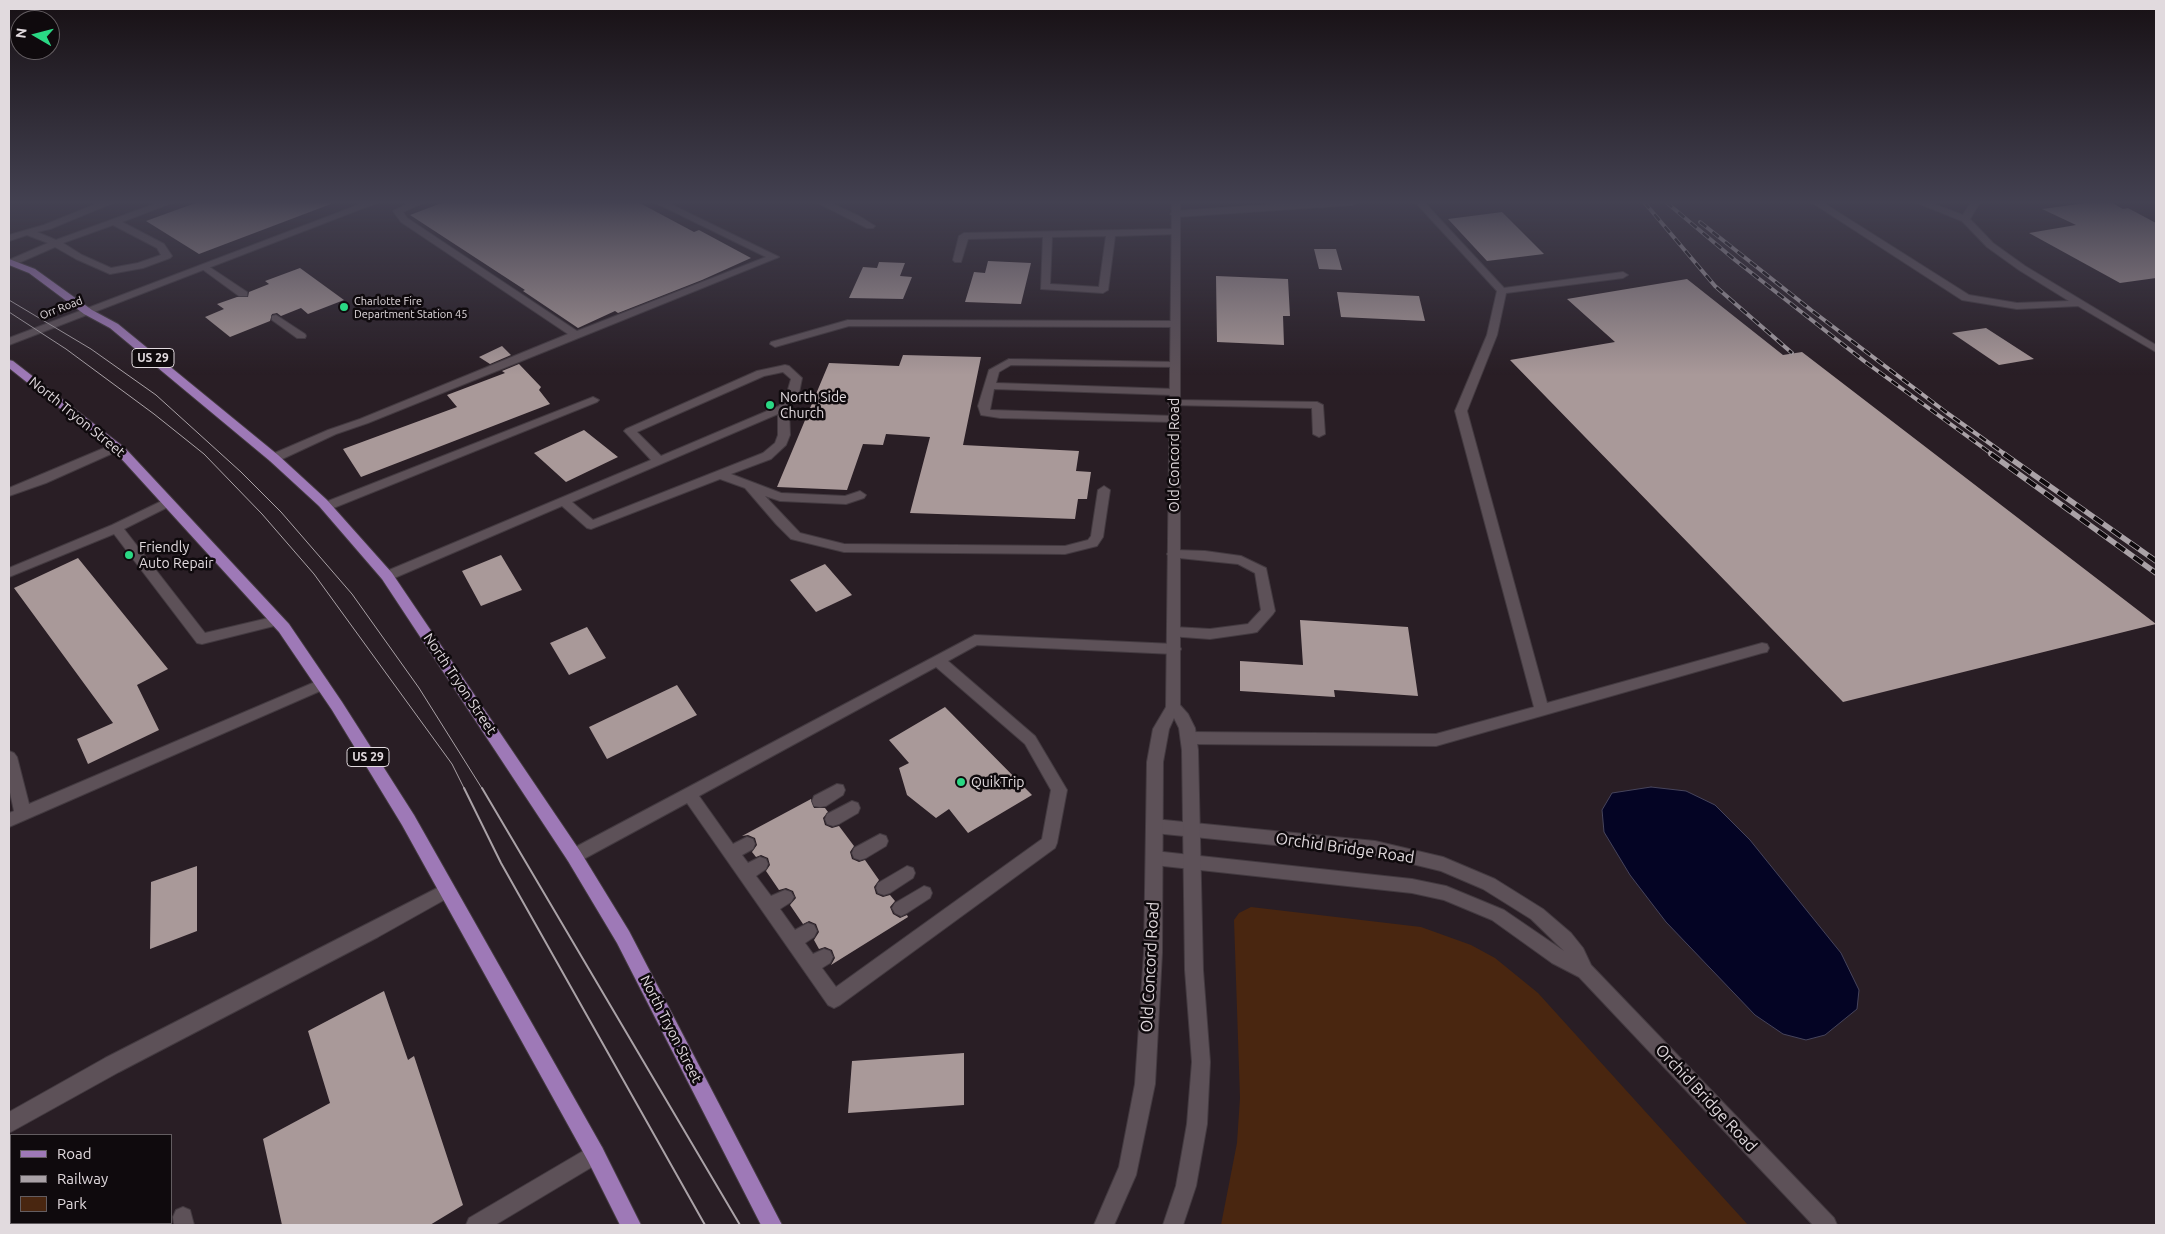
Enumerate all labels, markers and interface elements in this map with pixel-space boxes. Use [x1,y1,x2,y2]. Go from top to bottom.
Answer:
north arrow [10,10,60,60]
text: N [12,27,30,39]
street label: Orr Road [38,294,84,322]
place label: Charlotte Fire Department Station 45 [354,294,467,320]
marker: Charlotte Fire Department Station 45 [338,301,350,313]
road number: US 29 [132,348,174,368]
street label: North Tryon Street [26,373,128,461]
place label: North Side Church [780,389,847,422]
street label: Old Concord Road [1166,398,1182,512]
marker: North Side Church [764,399,776,411]
place label: Friendly Auto Repair [139,539,213,572]
marker: Friendly Auto Repair [123,549,135,561]
street label: North Tryon Street [420,630,500,738]
road number: US 29 [347,748,389,766]
place label: QuikTrip [971,774,1025,790]
marker: QuikTrip [955,776,967,788]
street label: Orchid Bridge Road [1274,829,1416,867]
street label: Old Concord Road [1137,901,1163,1033]
street label: North Tryon Street [637,972,705,1086]
street label: Orchid Bridge Road [1651,1040,1761,1156]
legend [10,1134,172,1224]
text: Road [57,1145,92,1162]
text: Railway [57,1170,108,1187]
text: Park [57,1195,87,1212]

